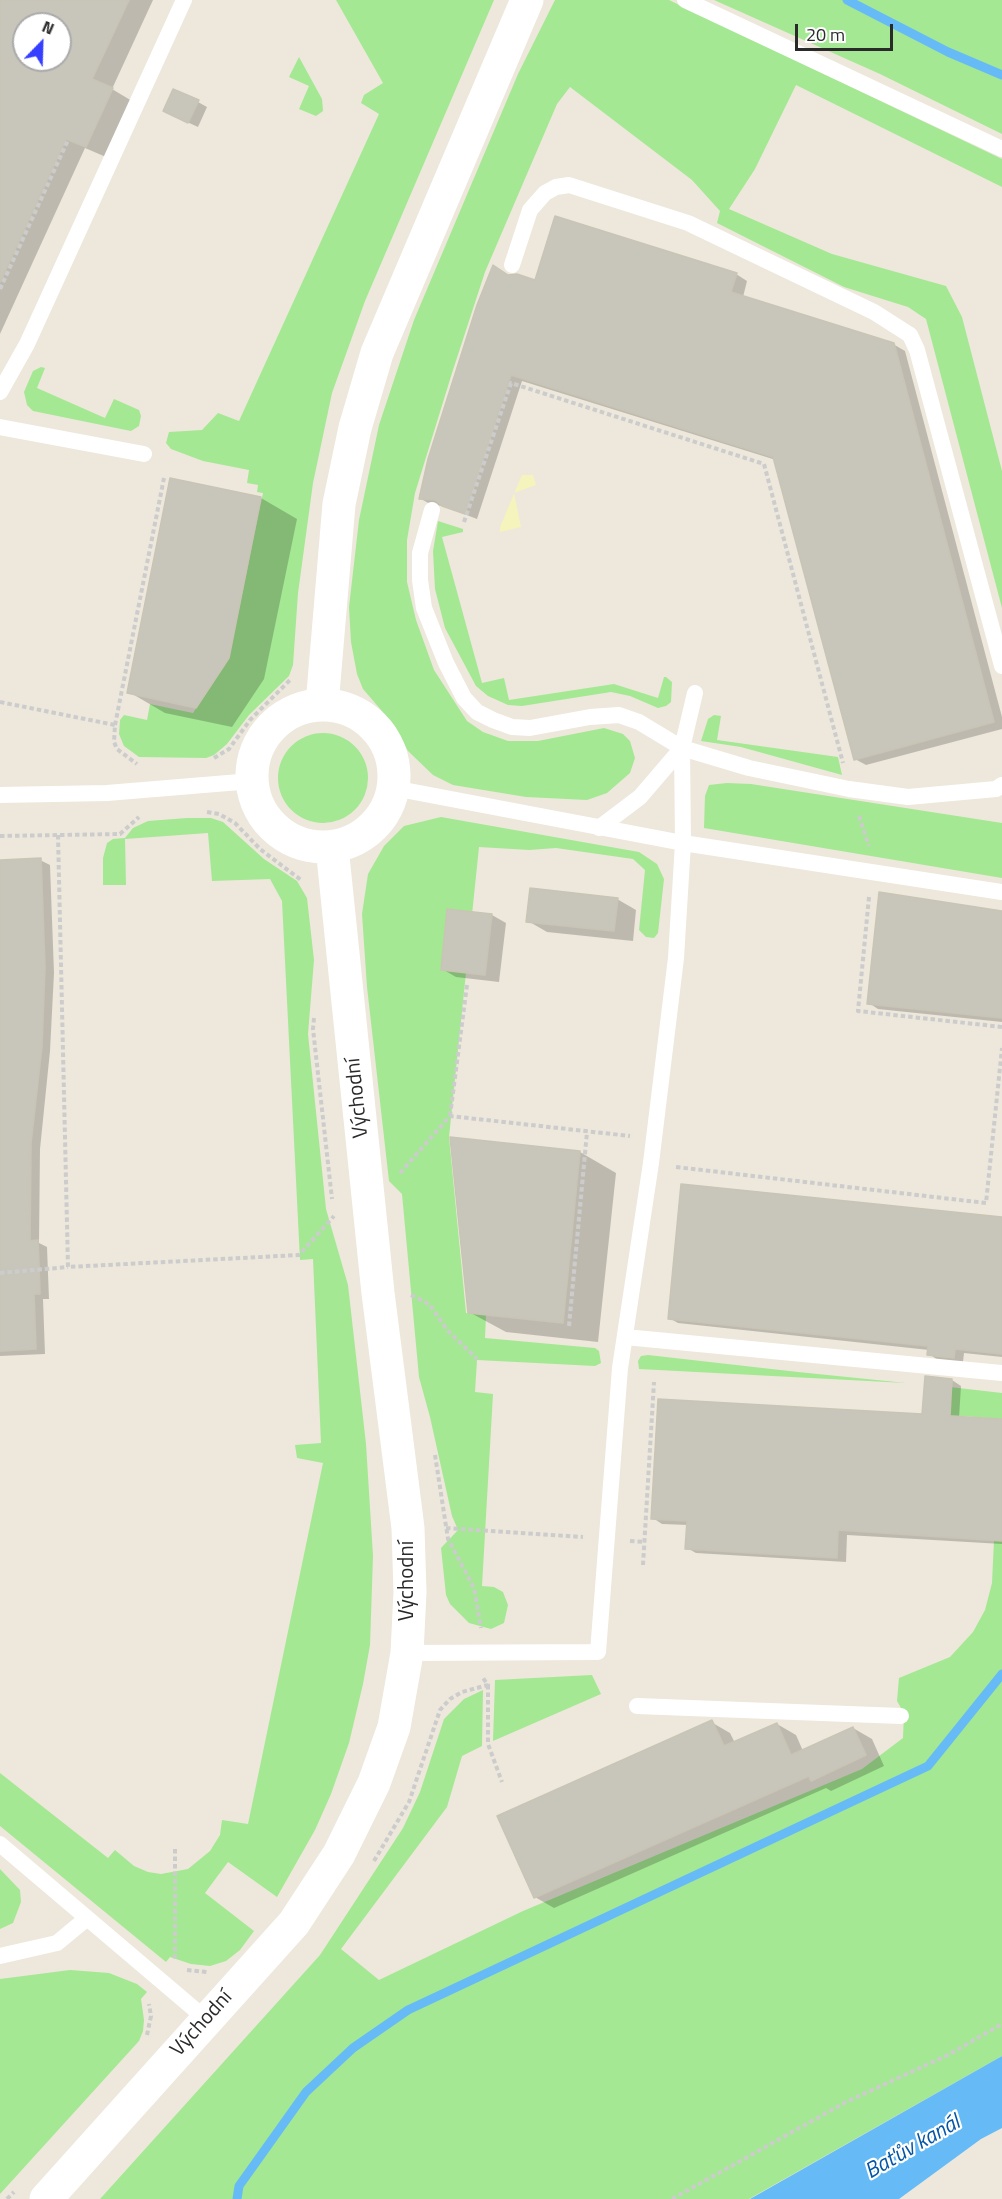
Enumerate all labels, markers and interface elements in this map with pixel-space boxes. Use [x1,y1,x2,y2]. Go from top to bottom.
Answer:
north arrow [12,12,72,72]
scale bar [798,12,896,50]
text: N [38,14,58,40]
text: 20 m [806,21,845,48]
street label: Východní [341,1057,375,1139]
street label: Východní [395,1541,421,1621]
street label: Východní [166,1986,238,2062]
water label: Baťův kanál [861,2110,965,2186]

